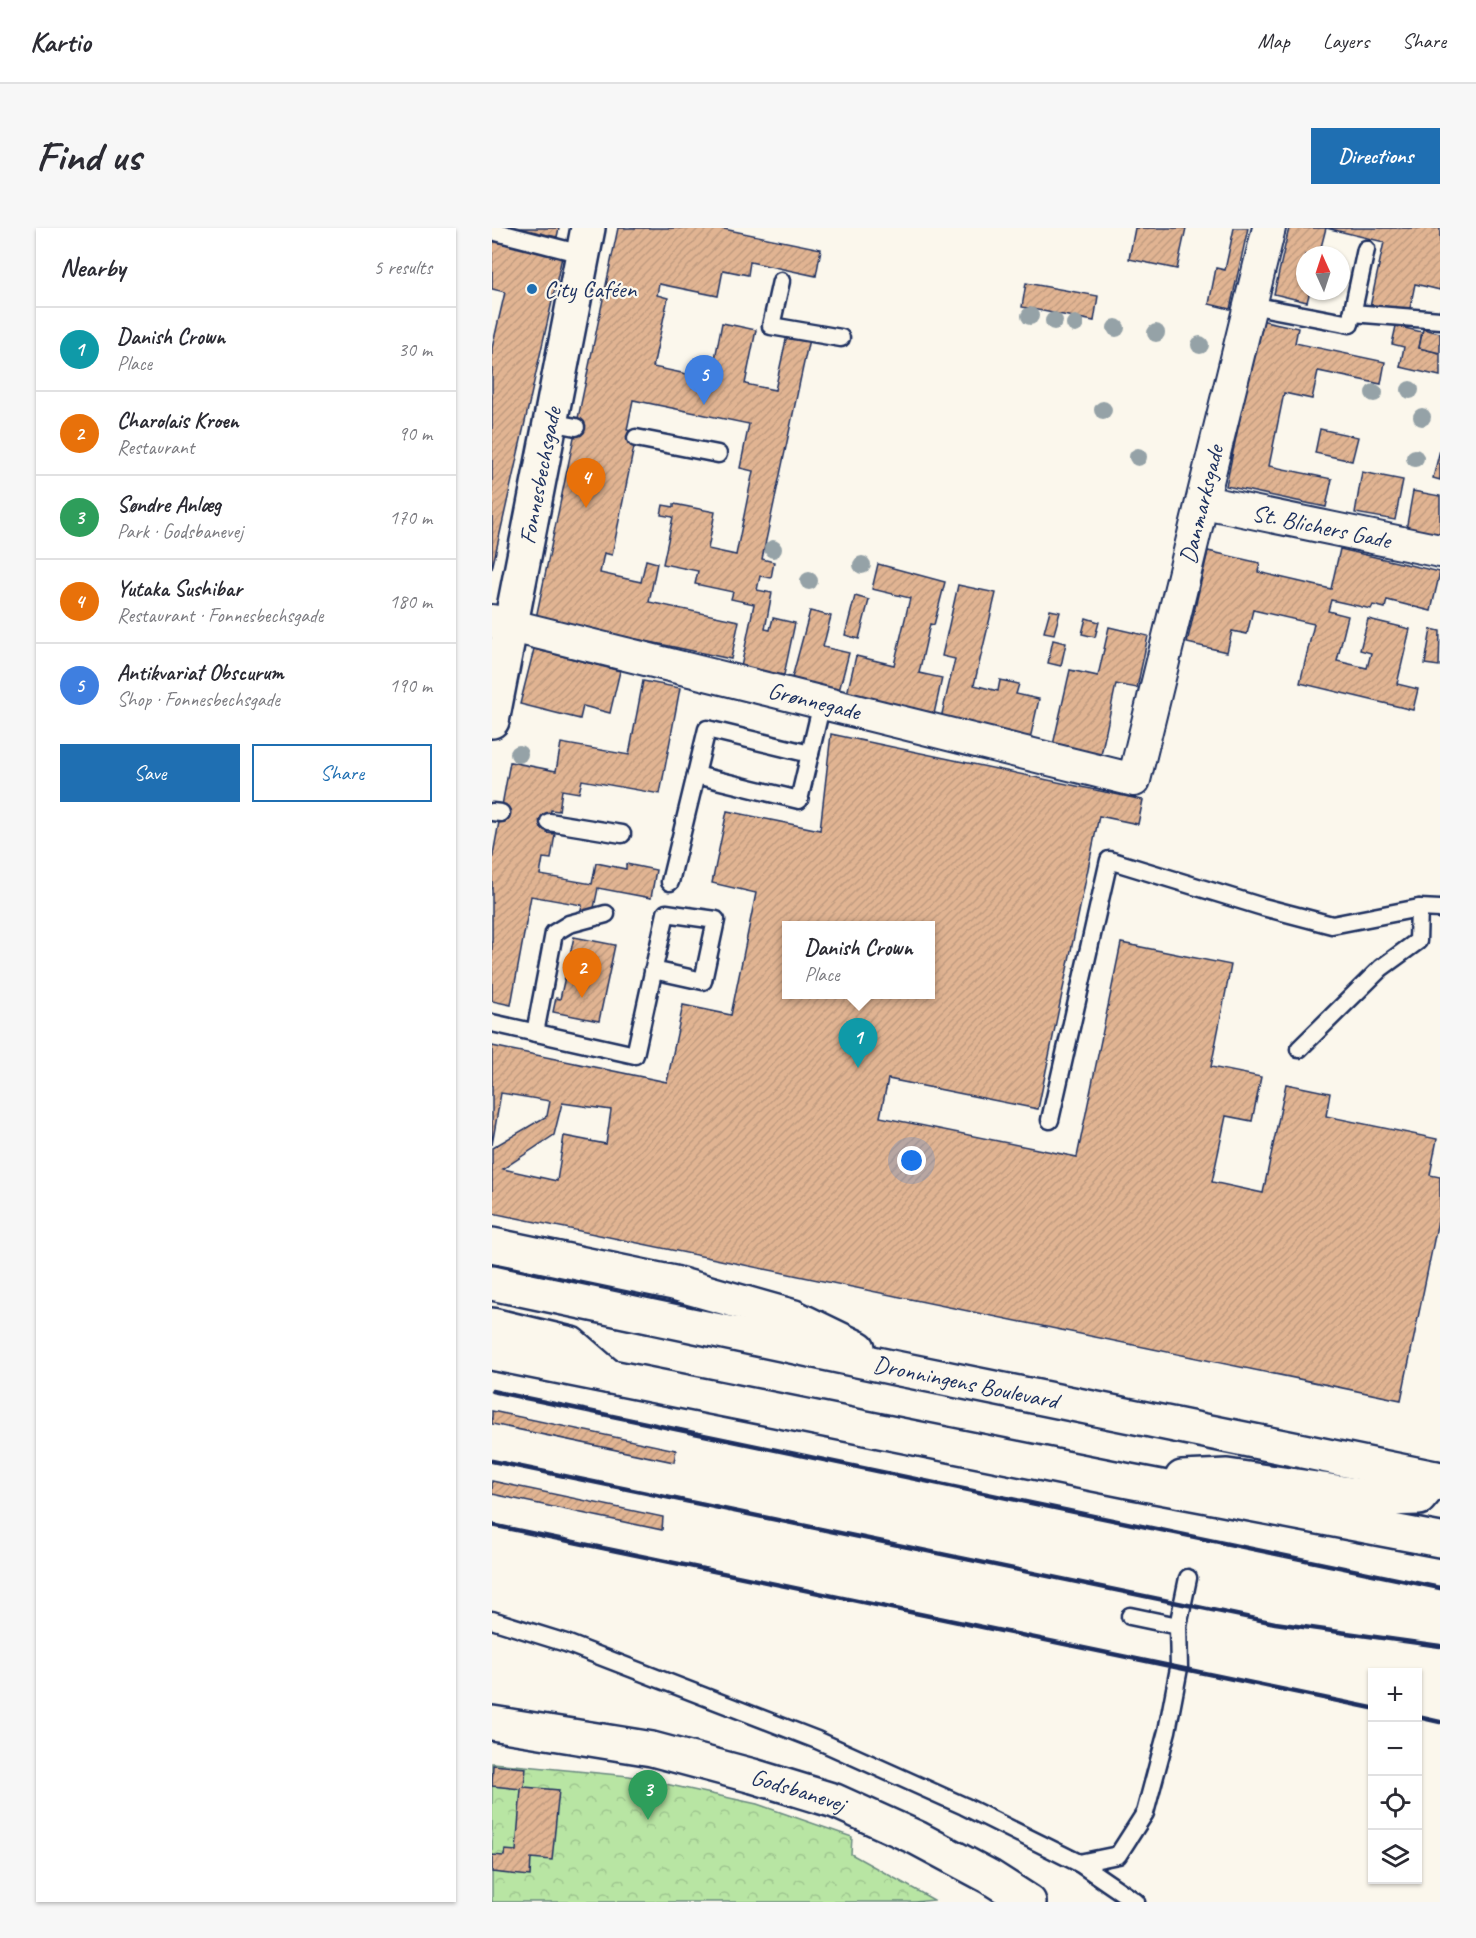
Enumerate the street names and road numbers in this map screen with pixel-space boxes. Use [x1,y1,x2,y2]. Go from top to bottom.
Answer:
street label: Fonnesbechsgade [512,403,568,547]
street label: Danmarksgade [1172,440,1231,567]
street label: St. Blichers Gade [1250,497,1396,556]
street label: Grønnegade [765,675,865,727]
street label: Dronningens Boulevard [871,1349,1064,1417]
street label: Godsbanevej [747,1761,853,1820]

